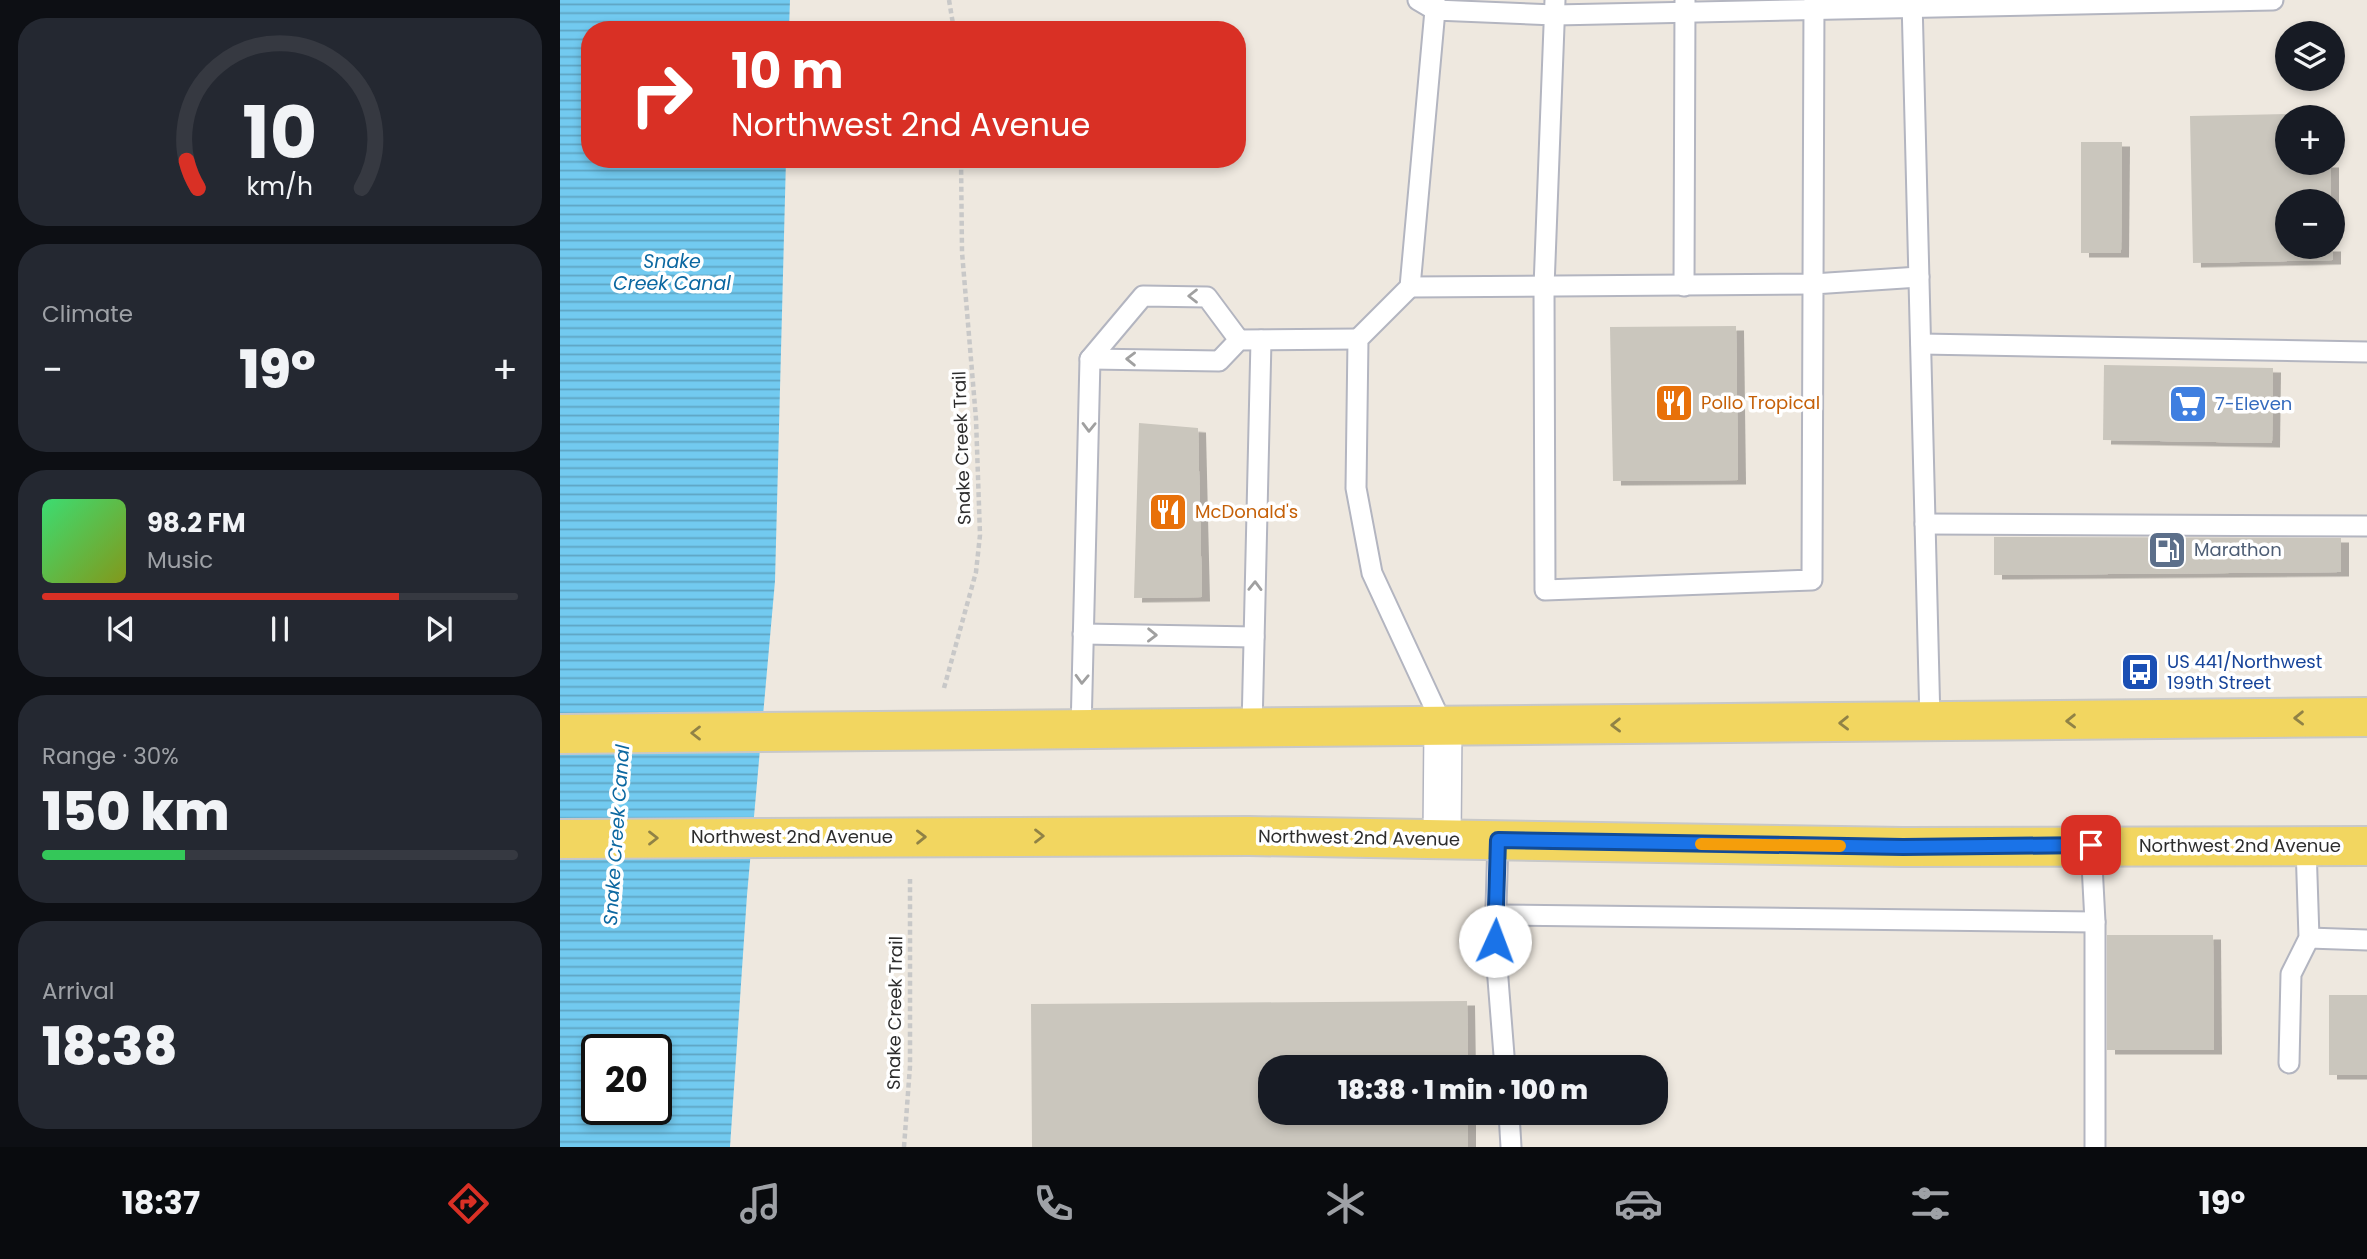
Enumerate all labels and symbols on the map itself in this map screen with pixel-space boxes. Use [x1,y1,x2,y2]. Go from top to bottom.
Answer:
water label: Snake Creek Canal [613,248,731,297]
one-way arrow [1187,289,1198,304]
one-way arrow [1125,351,1135,367]
street label: Snake Creek Trail [946,371,977,525]
restaurant icon: Pollo Tropical [1653,382,1695,424]
supermarket icon: 7-Eleven [2167,383,2209,425]
place label: Pollo Tropical [1701,390,1820,415]
place label: 7-Eleven [2215,391,2292,416]
one-way arrow [1081,422,1096,433]
restaurant icon: McDonald's [1147,491,1189,533]
place label: McDonald's [1195,499,1298,524]
fuel station icon: Marathon [2146,529,2188,571]
place label: Marathon [2194,537,2282,562]
one-way arrow [1248,580,1263,591]
one-way arrow [1146,628,1157,643]
place label: US 441/Northwest 199th Street [2167,649,2322,695]
bus stop icon: US 441/Northwest 199th Street [2119,651,2161,693]
one-way arrow [1074,674,1090,684]
one-way arrow [2293,710,2304,726]
one-way arrow [2066,713,2077,728]
one-way arrow [1838,715,1849,731]
one-way arrow [1611,717,1621,733]
one-way arrow [690,725,701,741]
water label: Snake Creek Canal [597,743,636,926]
pin [2061,815,2121,875]
street label: Northwest 2nd Avenue [1258,823,1460,852]
street label: Northwest 2nd Avenue [691,824,893,849]
one-way arrow [1034,828,1045,843]
one-way arrow [916,829,927,844]
one-way arrow [648,830,658,846]
street label: Northwest 2nd Avenue [2139,833,2341,858]
position arrow [1458,904,1532,978]
street label: Snake Creek Trail [881,936,908,1090]
speed limit sign: 20 [581,1034,672,1125]

